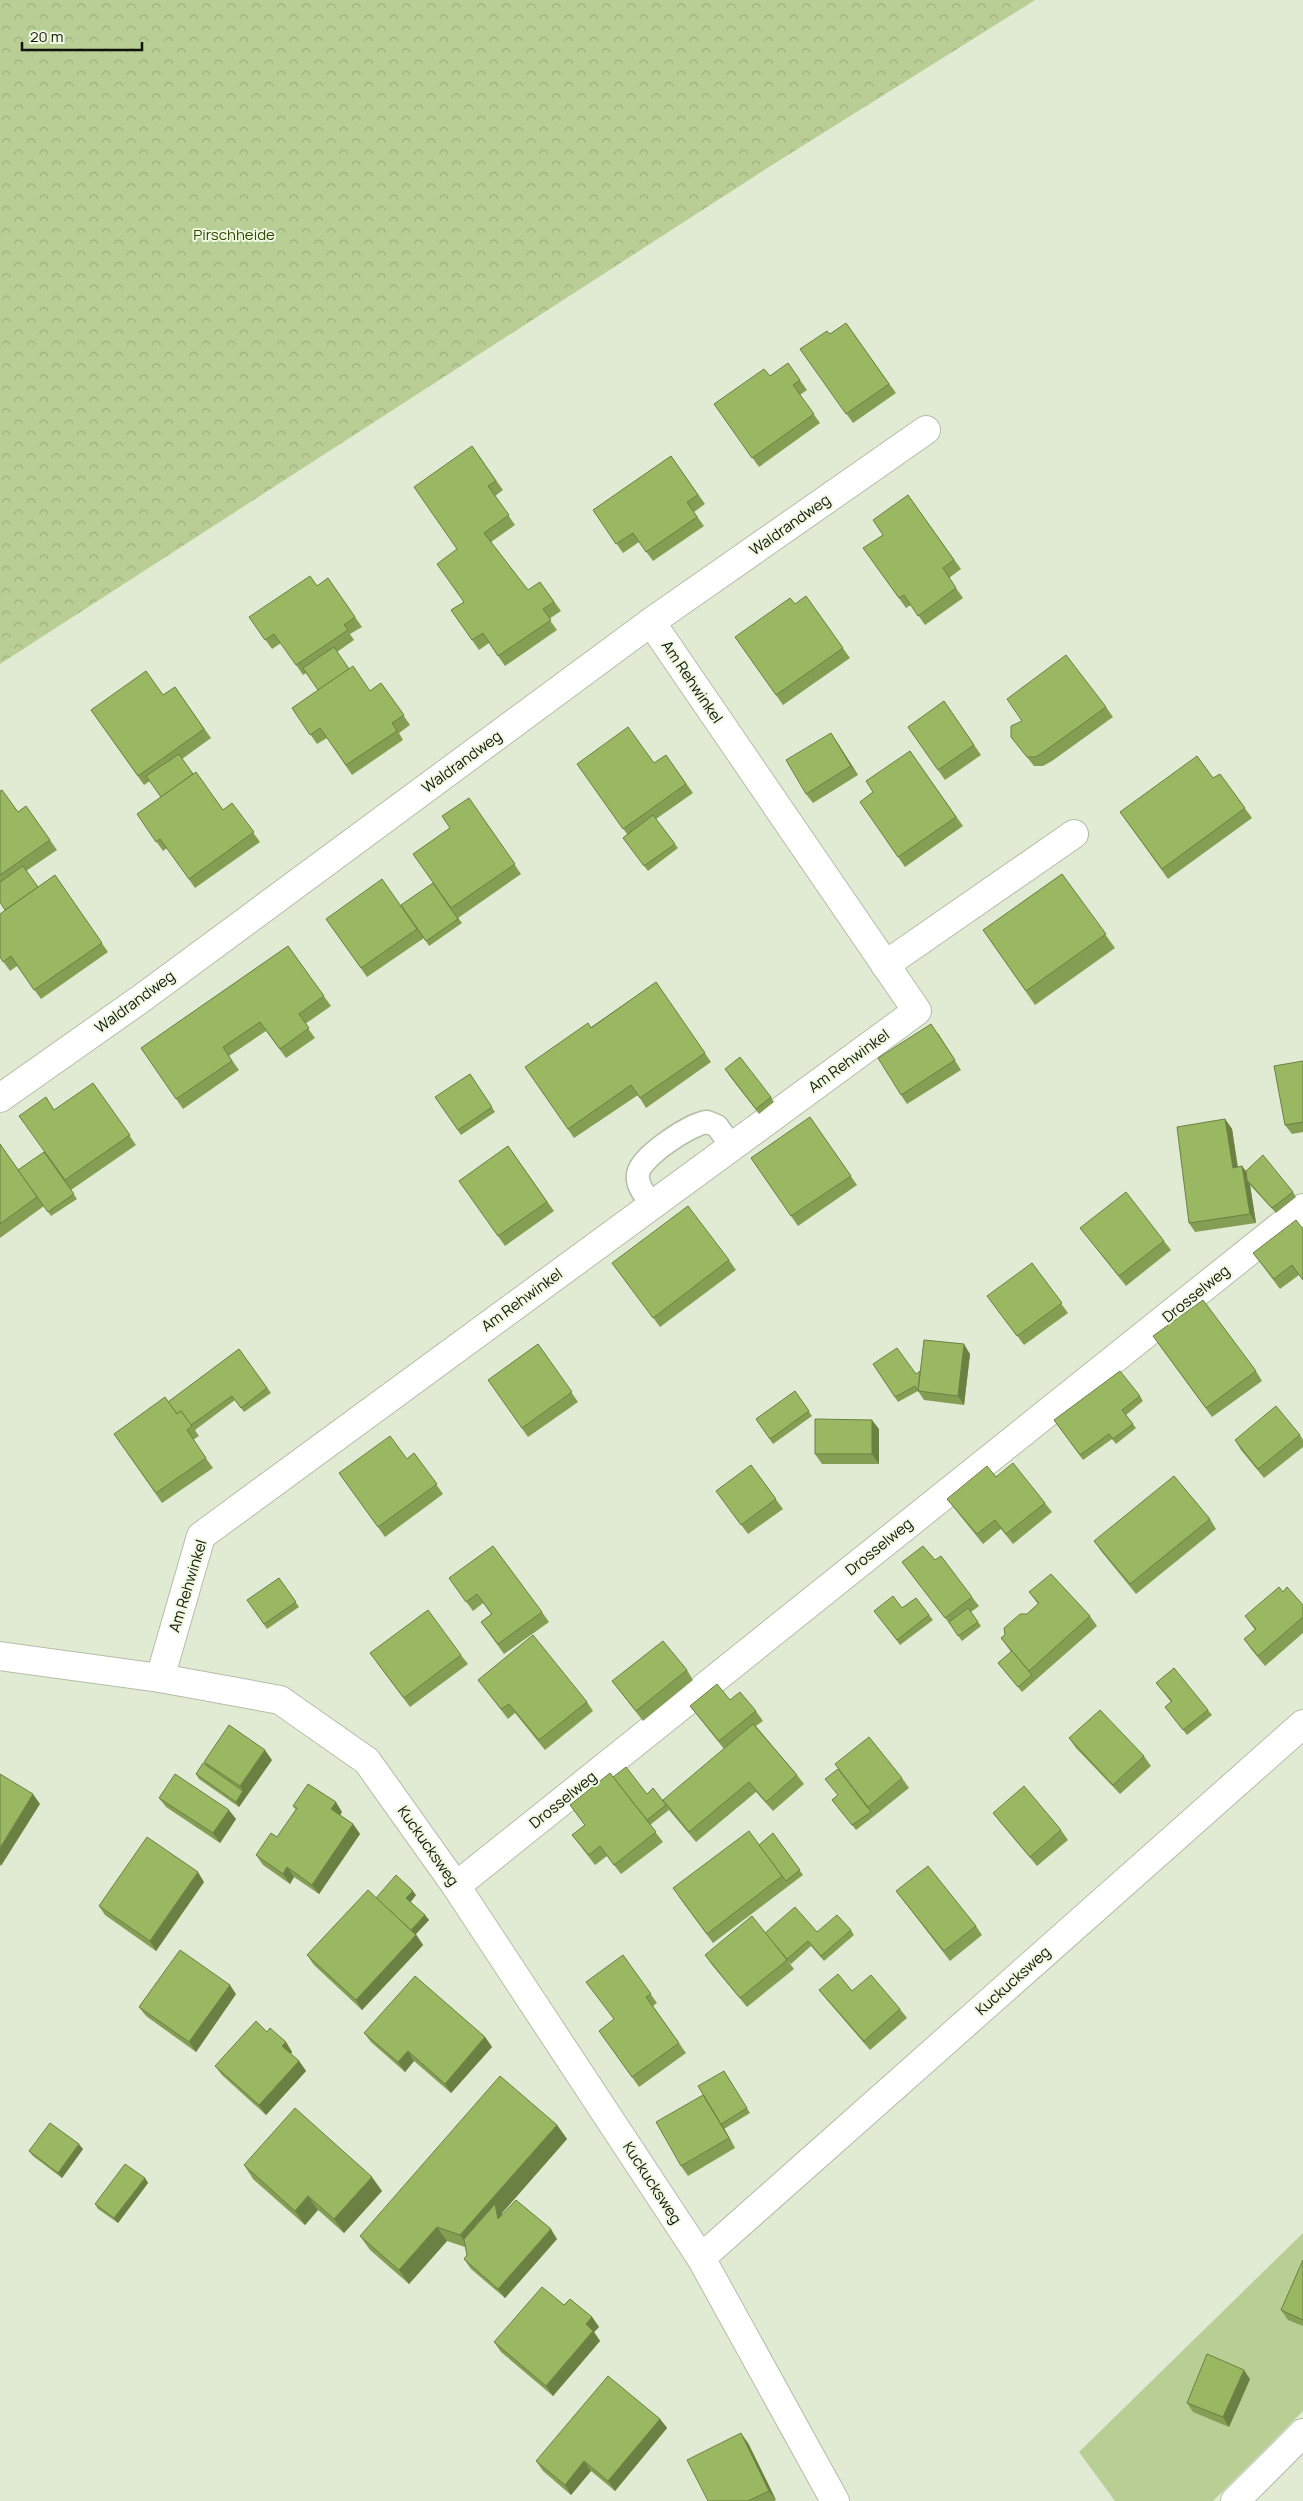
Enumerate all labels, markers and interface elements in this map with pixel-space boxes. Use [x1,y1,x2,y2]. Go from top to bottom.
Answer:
scale bar [22,20,142,52]
text: 20 m [30,26,63,47]
park label: Pirschheide [193,224,275,245]
street label: Waldrandweg [745,489,834,560]
street label: Am Rehwinkel [657,636,728,727]
street label: Waldrandweg [417,725,506,798]
street label: Waldrandweg [90,965,179,1038]
street label: Am Rehwinkel [804,1024,894,1097]
street label: Drosselweg [1158,1260,1234,1327]
street label: Am Rehwinkel [477,1263,567,1336]
street label: Drosselweg [841,1513,917,1580]
street label: Am Rehwinkel [163,1537,212,1635]
street label: Drosselweg [525,1766,601,1833]
street label: Kuckucksweg [393,1801,464,1890]
street label: Kuckucksweg [971,1941,1055,2020]
street label: Kuckucksweg [618,2138,687,2228]

